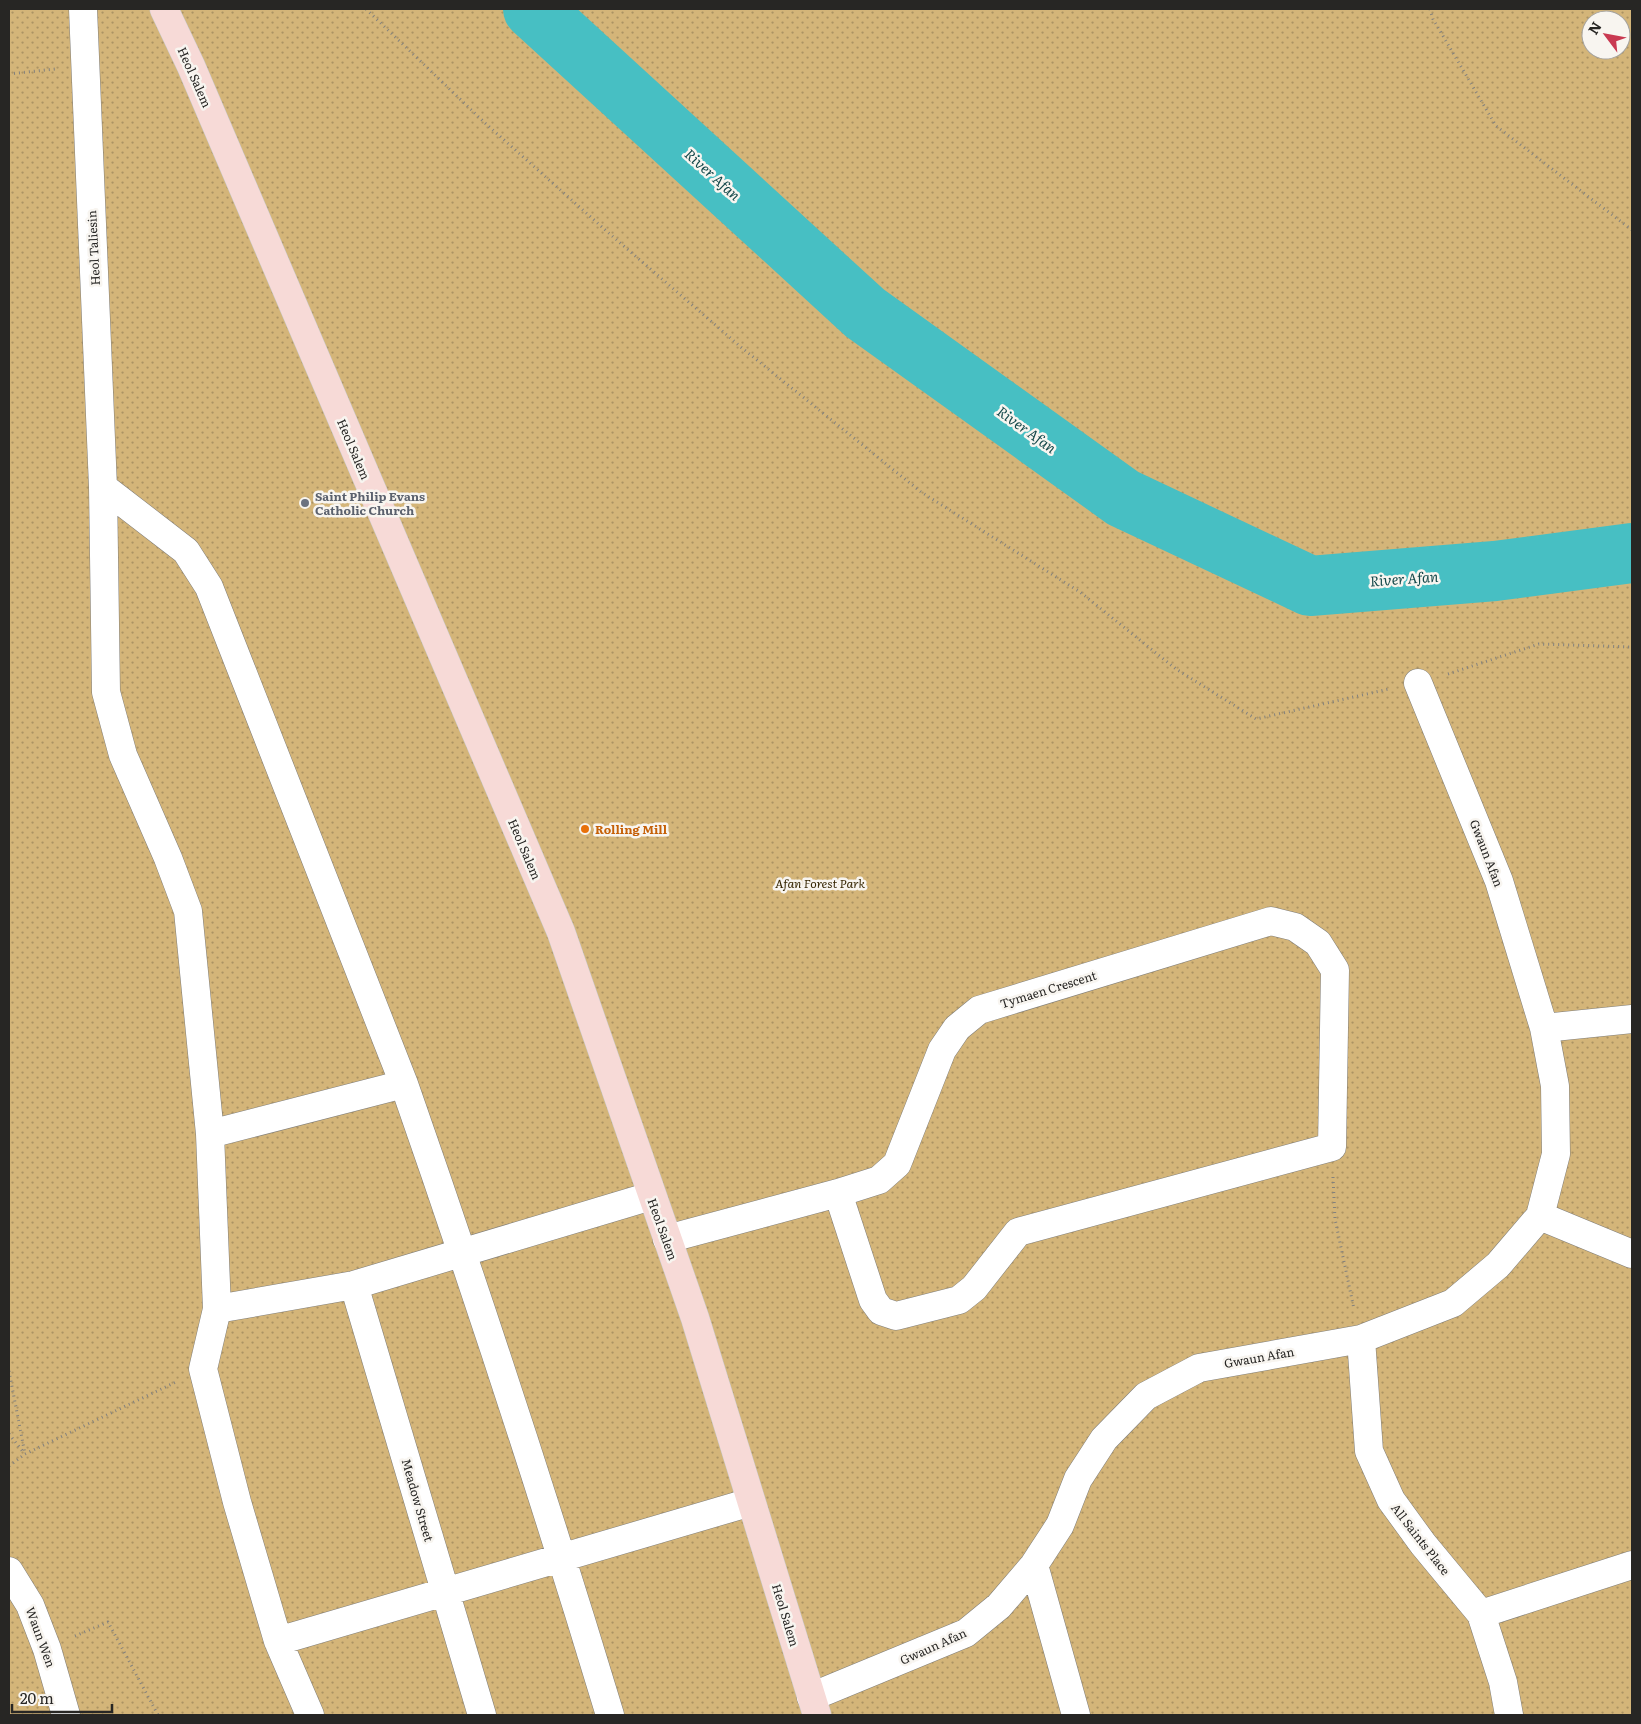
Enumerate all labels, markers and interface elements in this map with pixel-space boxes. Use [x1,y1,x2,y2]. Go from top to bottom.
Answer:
north arrow [1581,10,1631,60]
text: N [1583,17,1606,38]
street label: Heol Salem [174,44,217,111]
water label: River Afan [681,144,746,205]
street label: Heol Taliesin [82,210,104,286]
water label: River Afan [993,401,1061,458]
street label: Heol Salem [333,416,375,483]
place label: Saint Philip Evans Catholic Church [315,487,425,519]
marker: Saint Philip Evans Catholic Church [299,497,311,509]
water label: River Afan [1369,566,1440,590]
street label: Heol Salem [504,816,546,883]
street label: Gwaun Afan [1466,817,1508,889]
place label: Rolling Mill [595,820,668,838]
marker: Rolling Mill [579,823,591,835]
park label: Afan Forest Park [775,874,865,892]
street label: Tymaen Crescent [998,966,1099,1012]
street label: Heol Salem [643,1196,683,1263]
street label: Gwaun Afan [1222,1342,1296,1372]
street label: Meadow Street [398,1456,438,1544]
street label: All Saints Place [1387,1499,1455,1579]
street label: Heol Salem [768,1581,804,1649]
street label: Waun Wen [22,1604,60,1670]
street label: Gwaun Afan [897,1623,969,1669]
scale bar [12,1682,112,1714]
text: 20 m [20,1686,54,1709]

